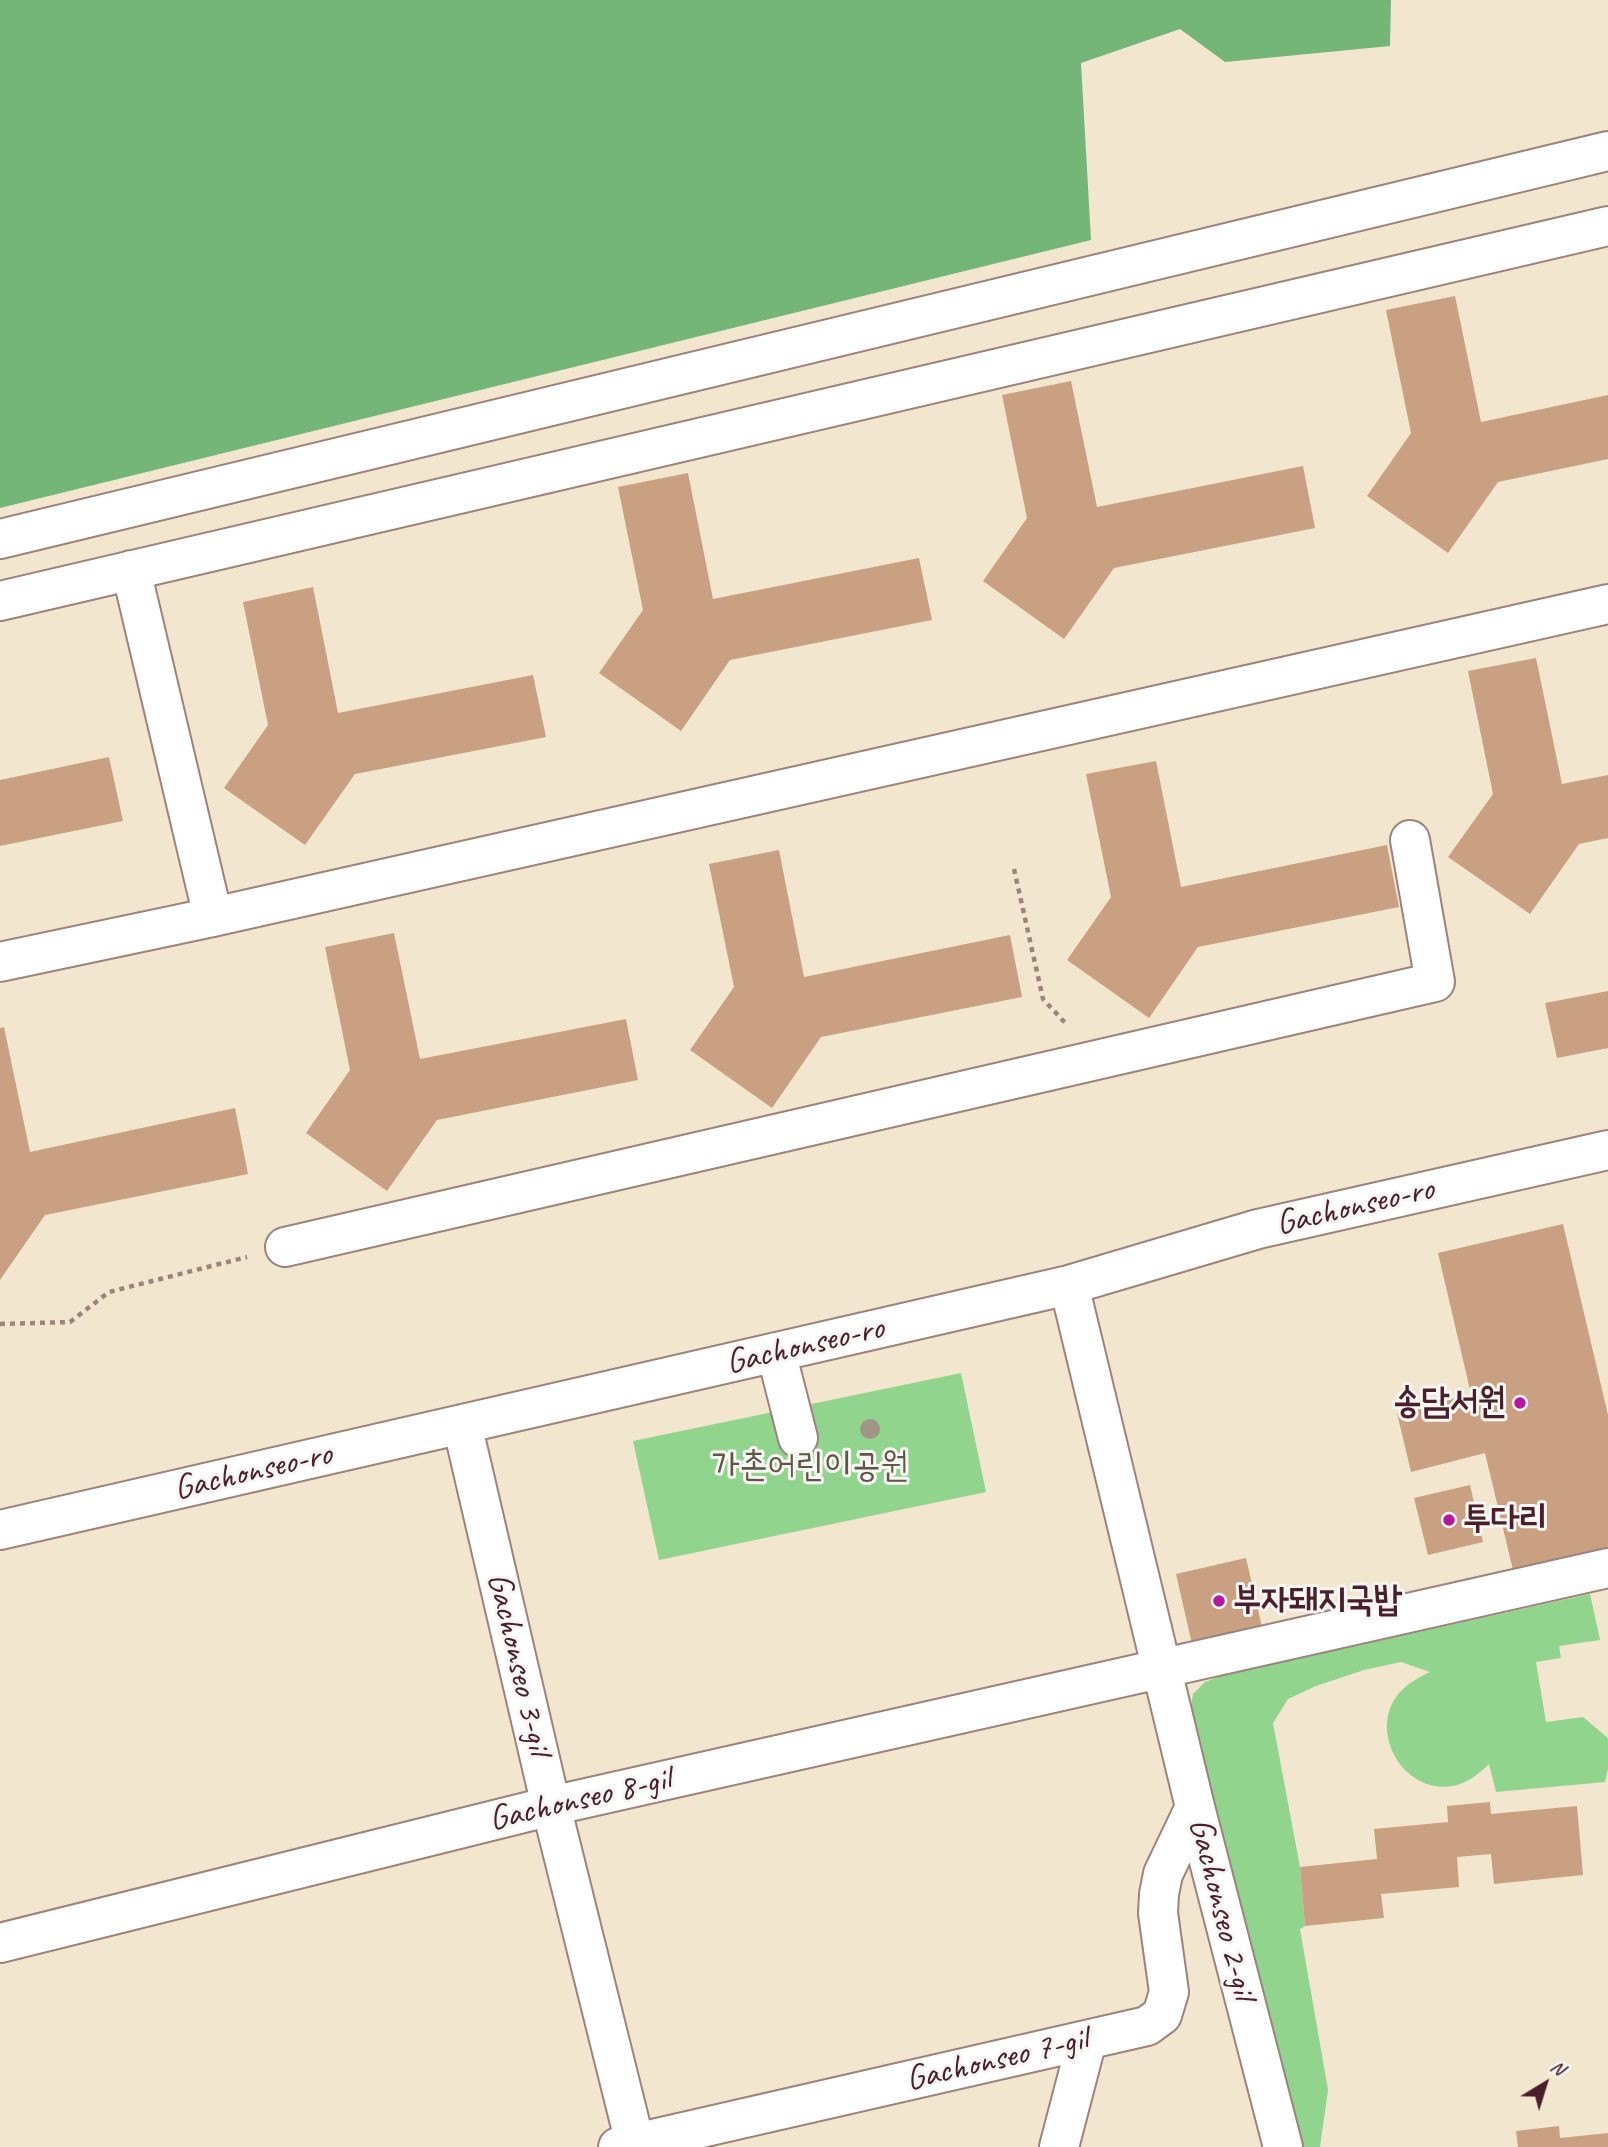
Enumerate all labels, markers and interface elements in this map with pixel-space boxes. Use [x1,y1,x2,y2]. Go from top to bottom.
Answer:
street label: Gachonseo-ro [1272,1168,1438,1246]
street label: Gachonseo-ro [722,1307,888,1385]
place label: 송담서원 [1393,1382,1506,1424]
marker: 송담서원 [1512,1395,1528,1411]
street label: Gachonseo-ro [170,1433,336,1511]
park label: 가촌어린이공원 [711,1446,909,1488]
place label: 투다리 [1463,1499,1547,1541]
marker: 투다리 [1441,1512,1457,1528]
street label: Gachonseo 3-gil [477,1569,559,1759]
place label: 부자돼지국밥 [1233,1580,1402,1622]
marker: 부자돼지국밥 [1211,1593,1227,1609]
street label: Gachonseo 8-gil [485,1759,675,1841]
street label: Gachonseo 2-gil [1178,1814,1264,2004]
street label: Gachonseo 7-gil [902,2019,1092,2101]
north arrow [1510,2049,1580,2119]
text: N [1546,2054,1570,2081]

